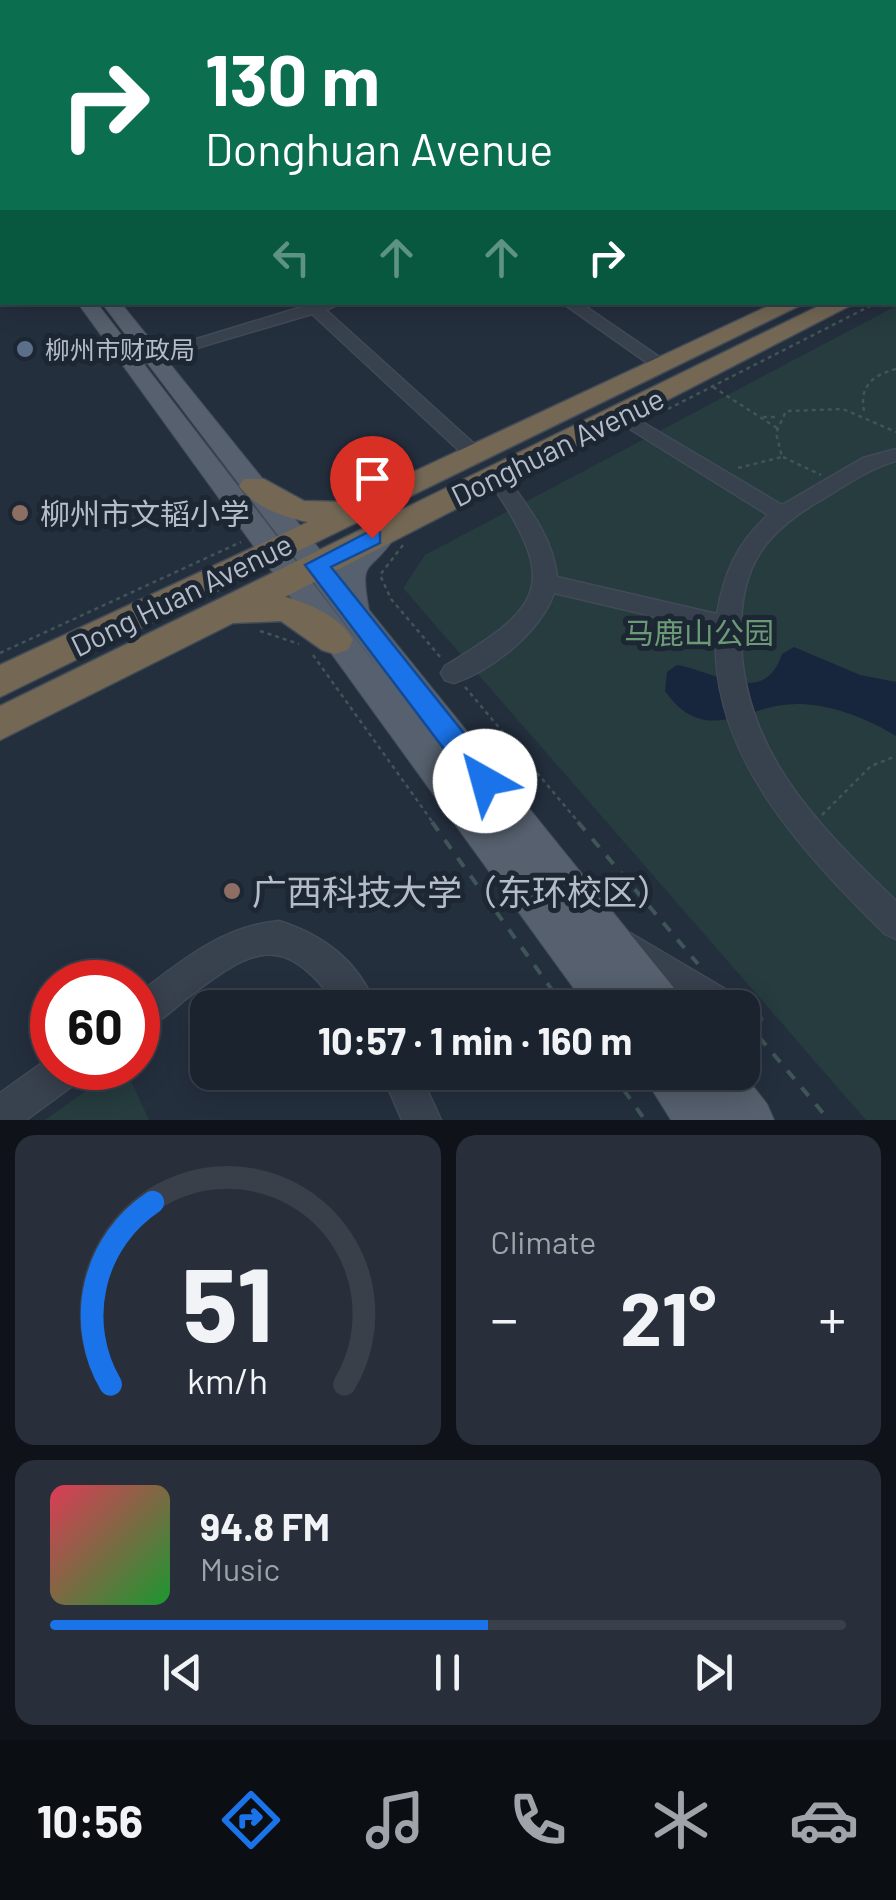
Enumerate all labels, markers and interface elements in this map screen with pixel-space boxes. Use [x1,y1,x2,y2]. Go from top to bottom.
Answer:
text: 130 m [205,36,380,120]
icon: right [40,40,170,170]
text: Donghuan Avenue [205,121,553,175]
icon: left [264,230,319,285]
icon: ahead [369,230,424,285]
icon: ahead [474,230,529,285]
icon: right [579,230,634,285]
place label: 柳州市财政局 [45,334,195,364]
marker: 柳州市财政局 [14,338,36,360]
street label: Donghuan Avenue [445,379,669,513]
pin [330,436,415,539]
icon: arrive [345,451,400,506]
place label: 柳州市文韬小学 [40,495,250,531]
marker: 柳州市文韬小学 [9,502,31,524]
street label: Dong Huan Avenue [65,525,297,663]
park label: 马鹿山公园 [624,614,774,650]
position arrow [433,729,537,833]
place label: 广西科技大学（东环校区） [252,870,672,912]
marker: 广西科技大学（东环校区） [221,880,243,902]
speed limit sign: 60 [30,960,160,1090]
text: 10:57 · 1 min · 160 m [318,1017,632,1063]
text: Climate [491,1222,596,1260]
text: 51 [182,1238,274,1363]
text: 21° [620,1271,716,1361]
text: − [491,1284,518,1350]
text: + [818,1284,846,1350]
text: km/h [187,1358,268,1401]
text: 94.8 FM [200,1503,330,1549]
text: Music [200,1549,280,1587]
icon: previous [155,1645,210,1700]
icon: pause [420,1645,475,1700]
icon: next [686,1645,741,1700]
icon: directions [216,1785,286,1855]
icon: music [360,1785,430,1855]
icon: phone [503,1785,573,1855]
icon: climate [646,1785,716,1855]
icon: car [789,1785,859,1855]
text: 10:56 [37,1793,143,1847]

